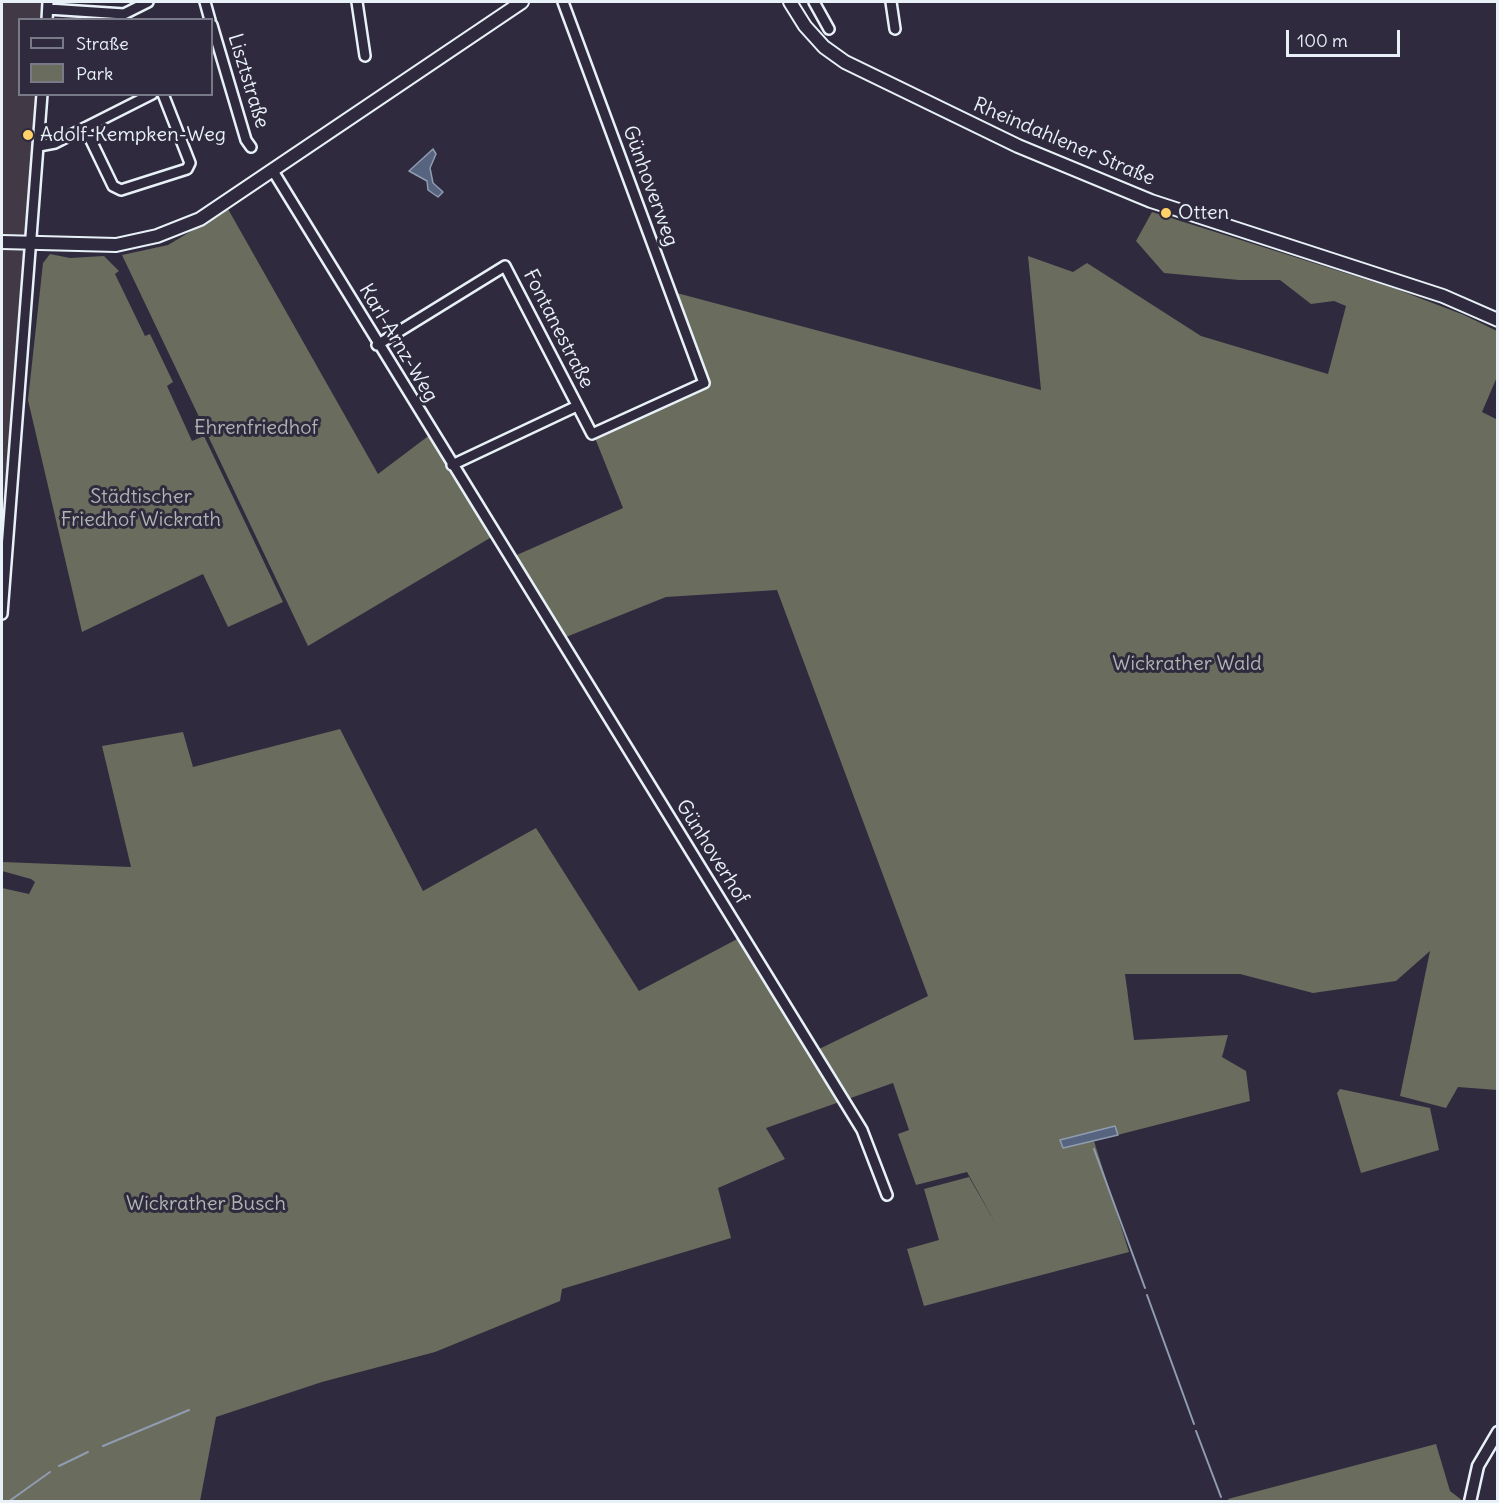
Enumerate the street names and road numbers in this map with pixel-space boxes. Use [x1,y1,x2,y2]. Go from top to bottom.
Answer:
street label: Lisztstraße [222,31,274,131]
street label: Rheindahlener Straße [970,93,1158,191]
street label: Günhoverweg [617,122,683,250]
street label: Fontanestraße [518,265,598,393]
street label: Karl-Arnz-Weg [353,280,443,406]
street label: Günhoverhof [670,795,754,909]

